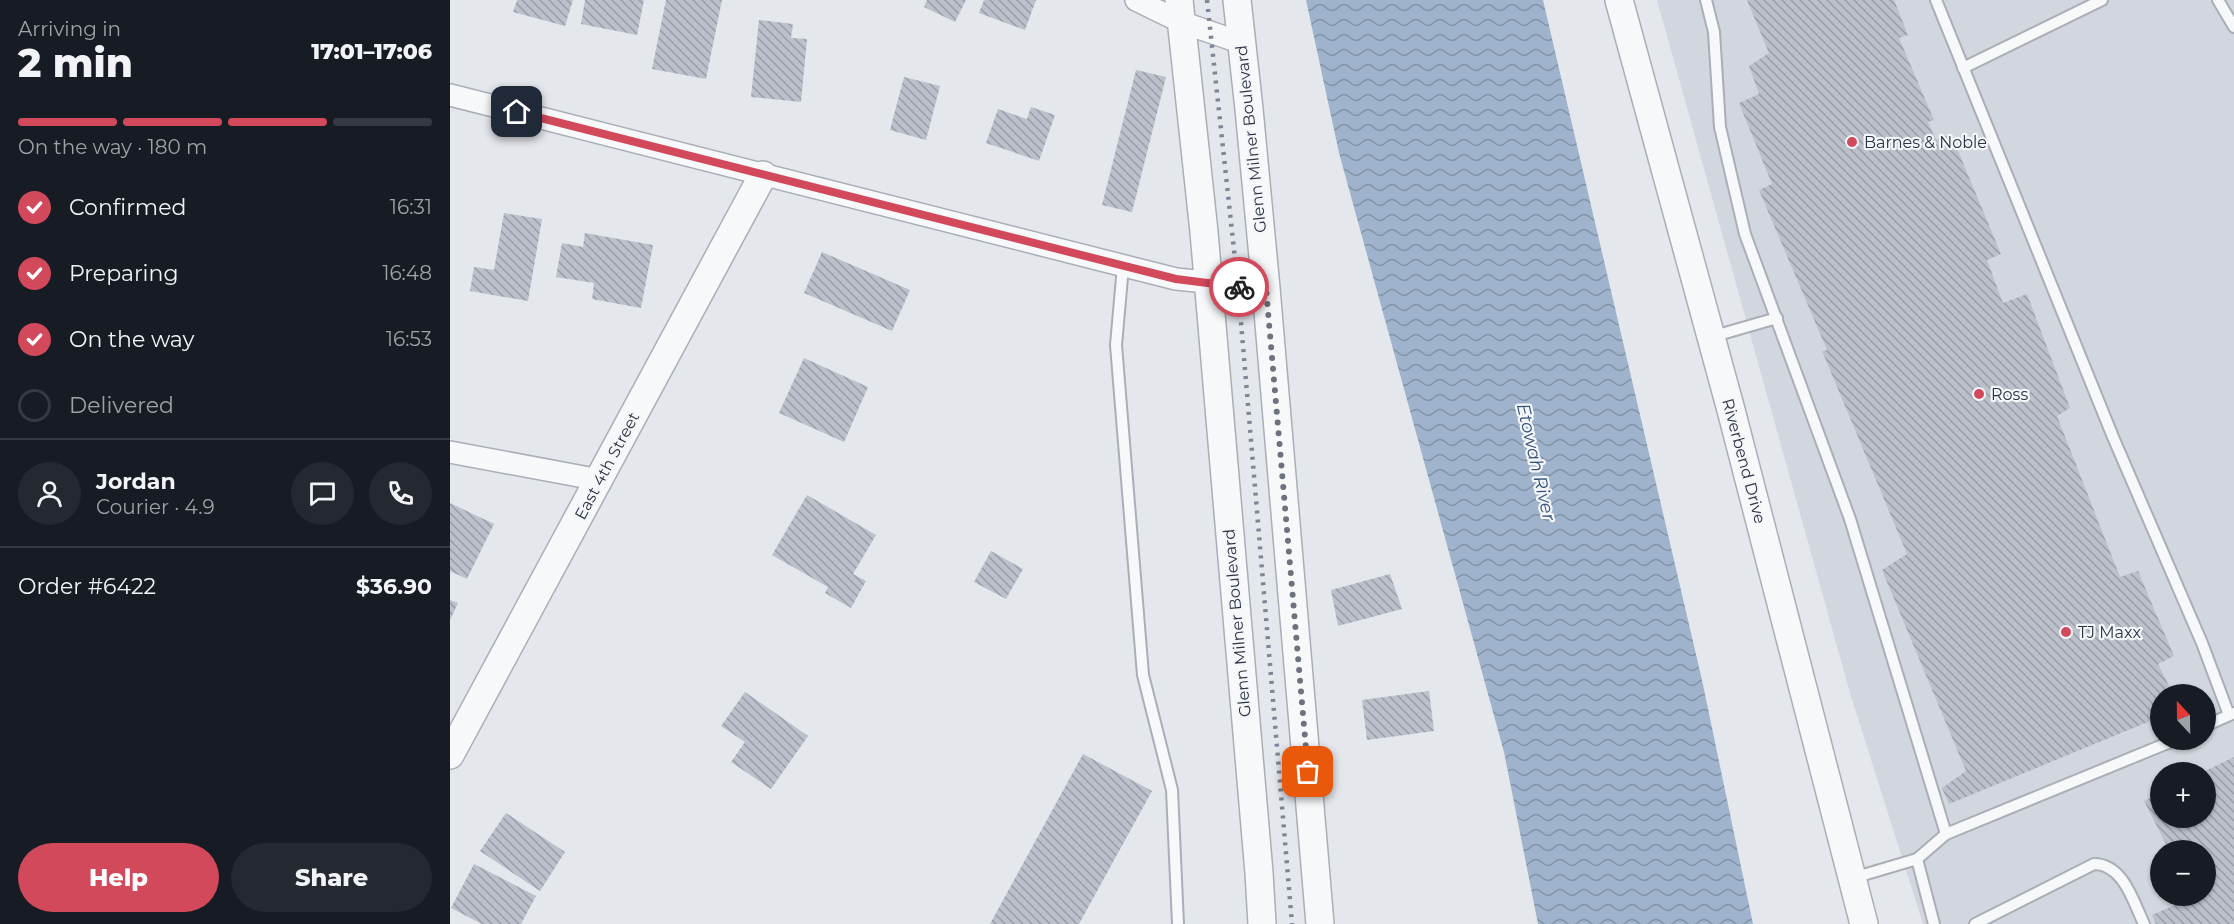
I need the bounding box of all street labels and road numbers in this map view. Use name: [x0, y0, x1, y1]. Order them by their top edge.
street label: Glenn Milner Boulevard: [1232, 44, 1270, 234]
street label: Riverbend Drive: [1718, 396, 1770, 526]
street label: East 4th Street: [571, 409, 644, 523]
street label: Glenn Milner Boulevard: [1219, 528, 1255, 718]

